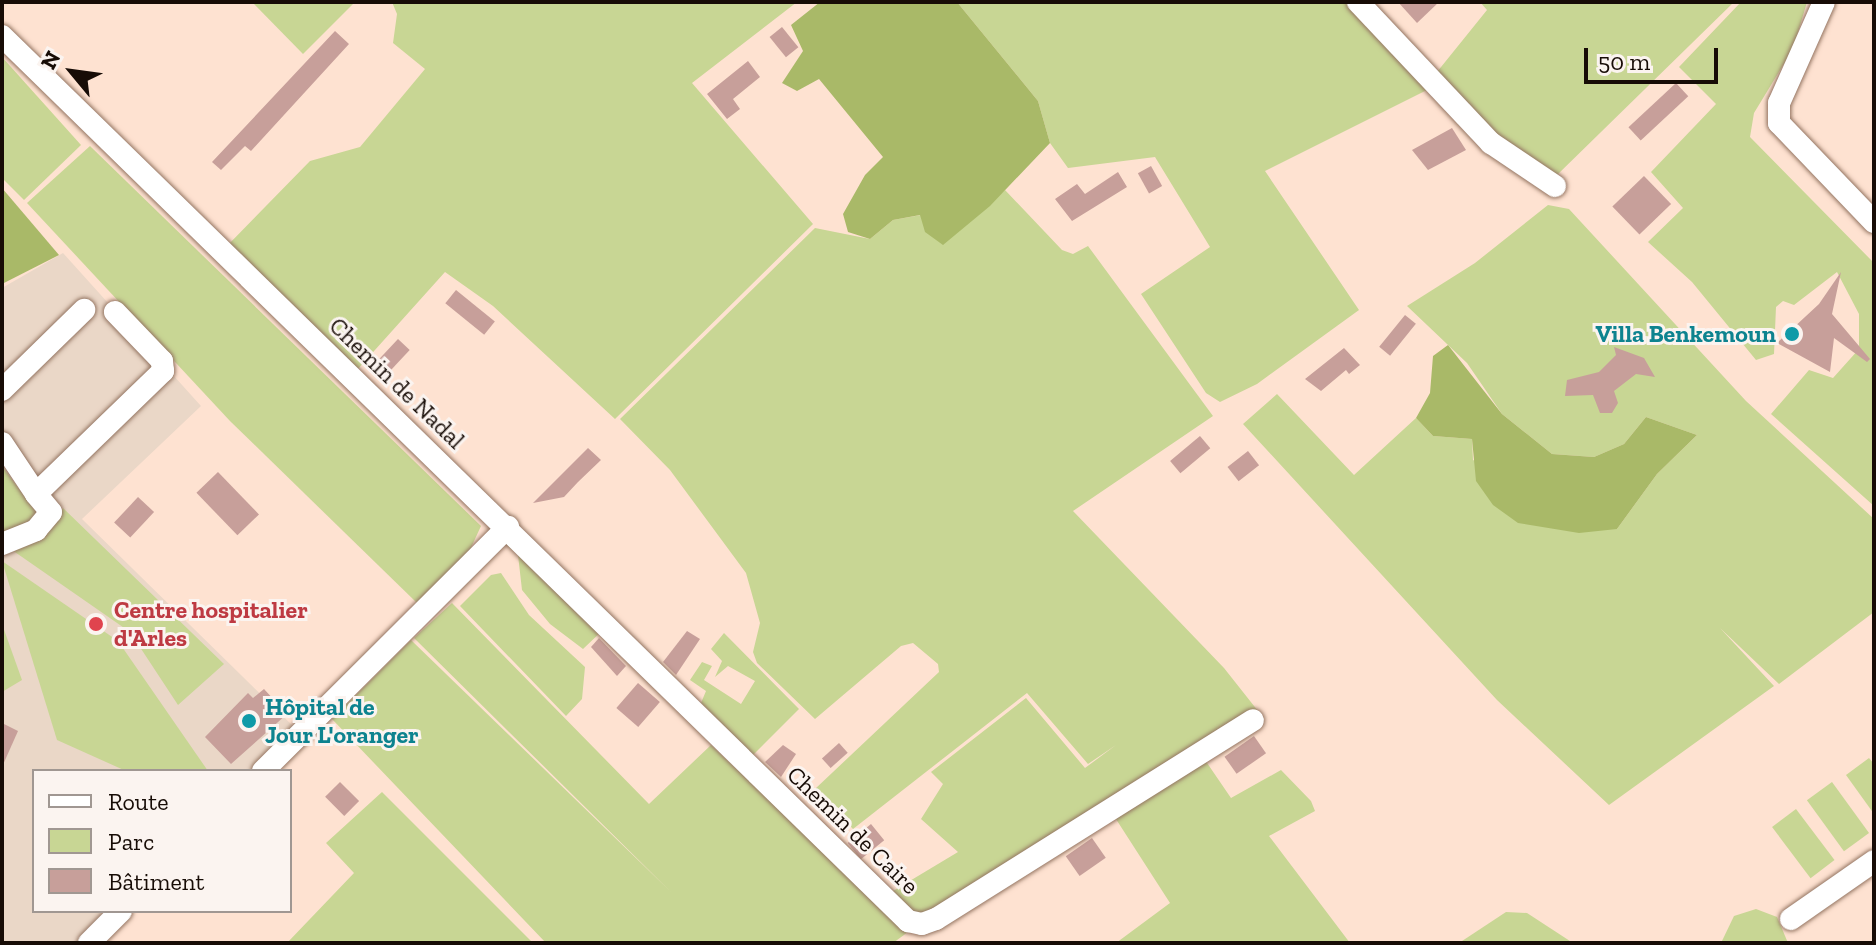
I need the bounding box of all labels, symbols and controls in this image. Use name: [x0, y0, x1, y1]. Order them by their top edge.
north arrow: [32, 32, 112, 112]
scale bar: [1588, 32, 1722, 82]
text: N: [35, 46, 66, 74]
text: 50 m: [1598, 47, 1650, 76]
street label: Chemin de Nadal: [323, 311, 471, 455]
place label: Villa Benkemoun: [1595, 320, 1776, 348]
marker: Villa Benkemoun: [1783, 325, 1801, 343]
place label: Centre hospitalier d'Arles: [114, 596, 308, 652]
marker: Centre hospitalier d'Arles: [85, 613, 107, 635]
place label: Hôpital de Jour L'oranger: [265, 693, 419, 749]
marker: Hôpital de Jour L'oranger: [240, 712, 258, 730]
street label: Chemin de Caire: [781, 760, 925, 900]
legend: [32, 769, 292, 913]
text: Route: [108, 787, 168, 816]
text: Parc: [108, 827, 154, 856]
text: Bâtiment: [108, 867, 204, 896]

